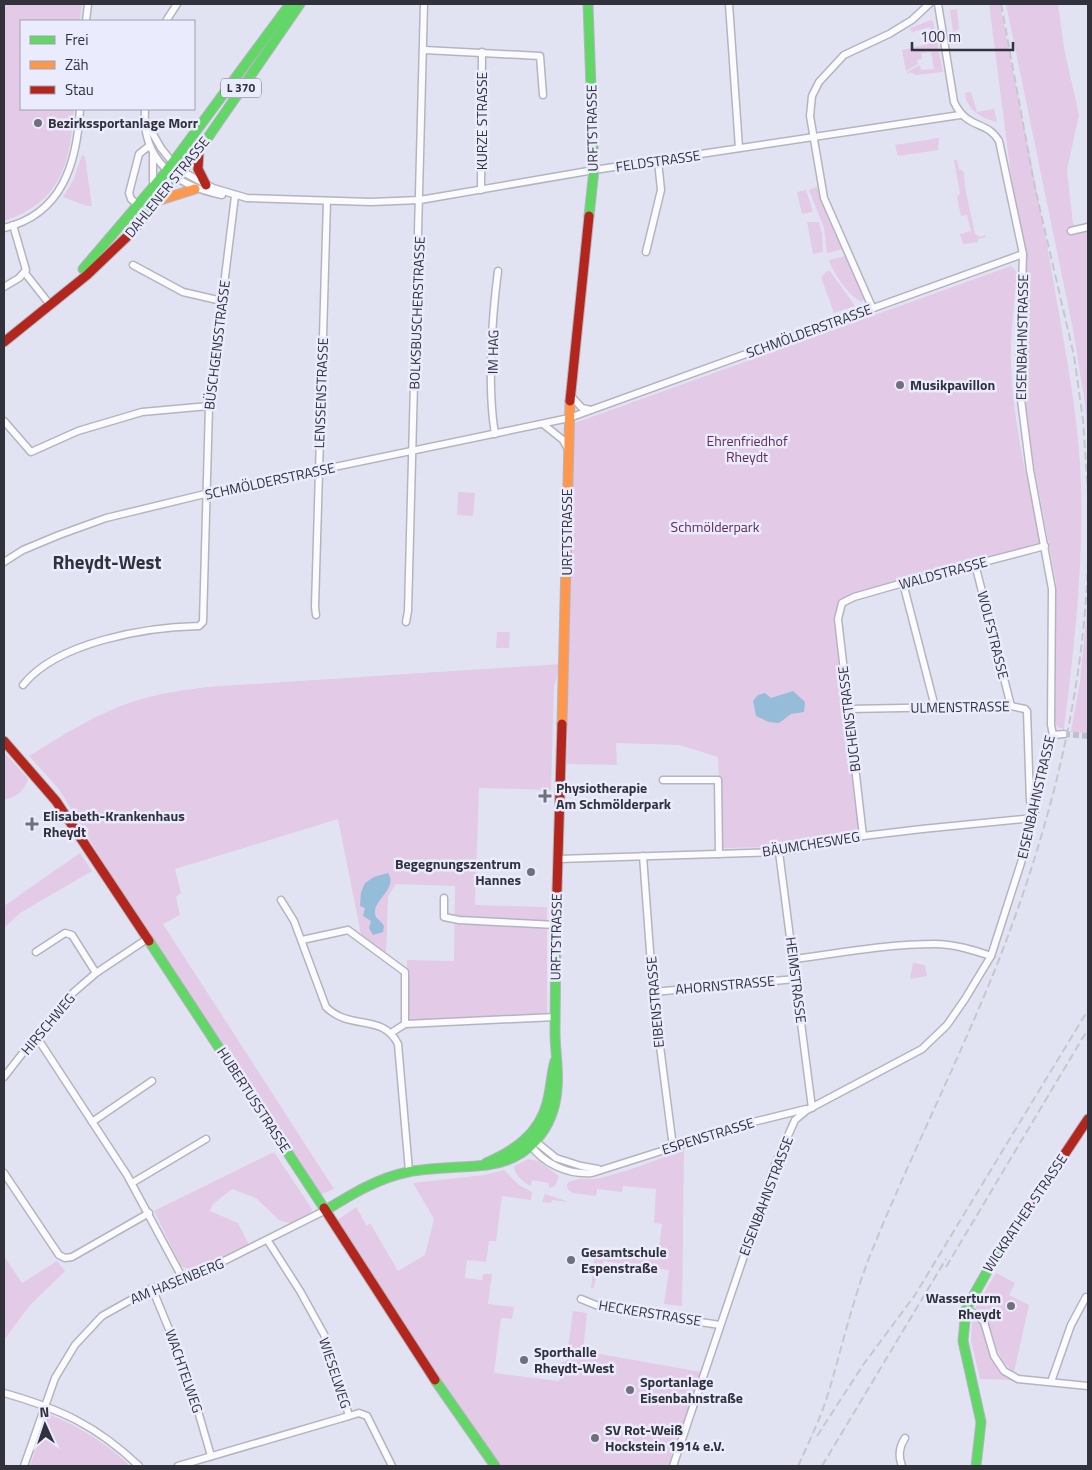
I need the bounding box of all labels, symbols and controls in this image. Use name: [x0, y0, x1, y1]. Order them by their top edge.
legend: [20, 20, 195, 110]
scale bar: [912, 20, 1013, 52]
text: 100 m: [920, 25, 961, 48]
text: Frei: [65, 28, 88, 51]
text: Zäh: [65, 53, 89, 76]
street label: KURZE STRASSE: [471, 71, 492, 170]
text: Stau: [65, 78, 94, 101]
road number: L 370: [221, 78, 261, 98]
street label: URFTSTRASSE: [580, 84, 603, 172]
place label: Bezirkssportanlage Morr: [48, 112, 198, 133]
marker: Bezirkssportanlage Morr: [32, 117, 44, 129]
street label: DAHLENER STRASSE: [119, 131, 214, 242]
street label: FELDSTRASSE: [614, 144, 702, 177]
street label: BOLKSBUSCHERSTRASSE: [403, 236, 430, 390]
street label: EISENBAHNSTRASSE: [1010, 273, 1033, 400]
street label: BÜSCHGENSSTRASSE: [198, 279, 235, 411]
street label: SCHMÖLDERSTRASSE: [743, 298, 875, 363]
street label: IM HAG: [482, 330, 503, 374]
street label: LENSSENSTRASSE: [308, 337, 333, 449]
place label: Musikpavillon: [910, 374, 995, 395]
marker: Musikpavillon: [894, 379, 906, 391]
park label: Ehrenfriedhof Rheydt: [706, 430, 788, 467]
street label: SCHMÖLDERSTRASSE: [203, 456, 337, 505]
street label: URFTSTRASSE: [556, 488, 577, 576]
park label: Schmölderpark: [671, 516, 760, 537]
district label: Rheydt-West: [53, 547, 162, 576]
street label: WALDSTRASSE: [896, 551, 990, 594]
street label: WOLFSTRASSE: [972, 589, 1015, 681]
street label: BUCHENSTRASSE: [832, 665, 865, 773]
street label: ULMENSTRASSE: [910, 695, 1010, 718]
street label: EISENBAHNSTRASSE: [1011, 733, 1060, 861]
place label: Physiotherapie Am Schmölderpark: [556, 777, 672, 814]
marker: Physiotherapie Am Schmölderpark: [538, 789, 552, 803]
place label: Elisabeth-Krankenhaus Rheydt: [43, 805, 185, 842]
marker: Elisabeth-Krankenhaus Rheydt: [25, 817, 39, 831]
street label: BÄUMCHESWEG: [761, 825, 861, 862]
place label: Begegnungszentrum Hannes: [395, 853, 521, 890]
marker: Begegnungszentrum Hannes: [525, 866, 537, 878]
street label: URFTSTRASSE: [544, 893, 567, 981]
street label: HEIMSTRASSE: [781, 935, 812, 1025]
street label: EIBENSTRASSE: [640, 955, 669, 1049]
street label: AHORNSTRASSE: [674, 970, 776, 999]
street label: HIRSCHWEG: [16, 988, 80, 1059]
street label: HUBERTUSSTRASSE: [212, 1043, 297, 1157]
street label: ESPENSTRASSE: [659, 1111, 757, 1160]
street label: EISENBAHNSTRASSE: [733, 1133, 798, 1259]
street label: WICKRATHER STRASSE: [977, 1149, 1072, 1276]
place label: Gesamtschule Espenstraße: [581, 1241, 667, 1278]
street label: AM HASENBERG: [127, 1252, 227, 1309]
marker: Gesamtschule Espenstraße: [565, 1254, 577, 1266]
place label: Wasserturm Rheydt: [926, 1287, 1001, 1324]
street label: HECKERSTRASSE: [597, 1294, 703, 1331]
marker: Wasserturm Rheydt: [1005, 1300, 1017, 1312]
street label: WACHTELWEG: [160, 1326, 209, 1415]
street label: WIESELWEG: [314, 1335, 357, 1411]
place label: Sporthalle Rheydt-West: [534, 1341, 614, 1378]
marker: Sporthalle Rheydt-West: [518, 1354, 530, 1366]
place label: Sportanlage Eisenbahnstraße: [640, 1371, 743, 1408]
marker: Sportanlage Eisenbahnstraße: [624, 1384, 636, 1396]
north arrow: [20, 1400, 70, 1450]
text: N: [39, 1401, 50, 1422]
place label: SV Rot-Weiß Hockstein 1914 e.V.: [605, 1419, 725, 1456]
marker: SV Rot-Weiß Hockstein 1914 e.V.: [589, 1432, 601, 1444]

